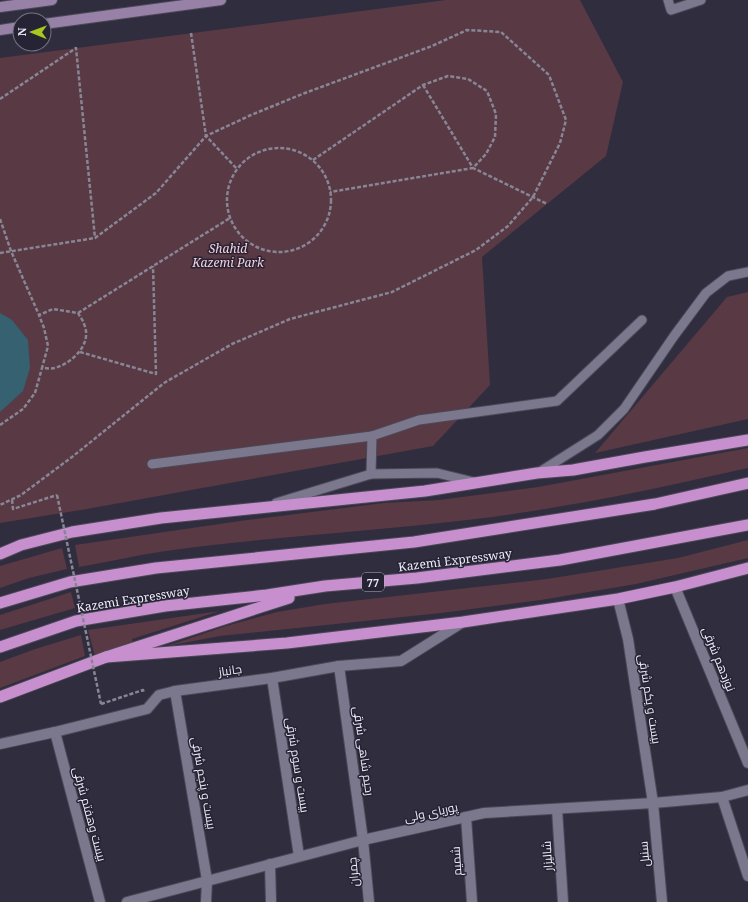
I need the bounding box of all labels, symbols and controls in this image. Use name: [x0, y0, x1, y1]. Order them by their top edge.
north arrow: [12, 12, 52, 52]
text: N: [14, 27, 29, 36]
park label: Shahid Kazemi Park: [191, 240, 265, 271]
street label: Kazemi Expressway: [397, 545, 513, 575]
road number: 77: [362, 573, 384, 591]
street label: Kazemi Expressway: [75, 582, 191, 616]
street label: نوزدهم شرقی: [698, 624, 740, 694]
street label: بیست و یکم شرقی: [635, 653, 665, 745]
street label: جانباز: [216, 660, 243, 680]
street label: رحیم شاهی شرقی: [349, 705, 379, 797]
street label: بیست و سوم شرقی: [282, 716, 314, 814]
street label: بیست و پنجم شرقی: [187, 735, 220, 831]
street label: بیست وهفتم شرقی: [69, 765, 111, 863]
street label: پوریای ولی: [403, 798, 460, 827]
street label: شالیزار: [537, 840, 557, 873]
street label: سنبل: [634, 841, 654, 867]
street label: شمیم: [446, 846, 466, 876]
street label: چمران: [343, 856, 364, 887]

